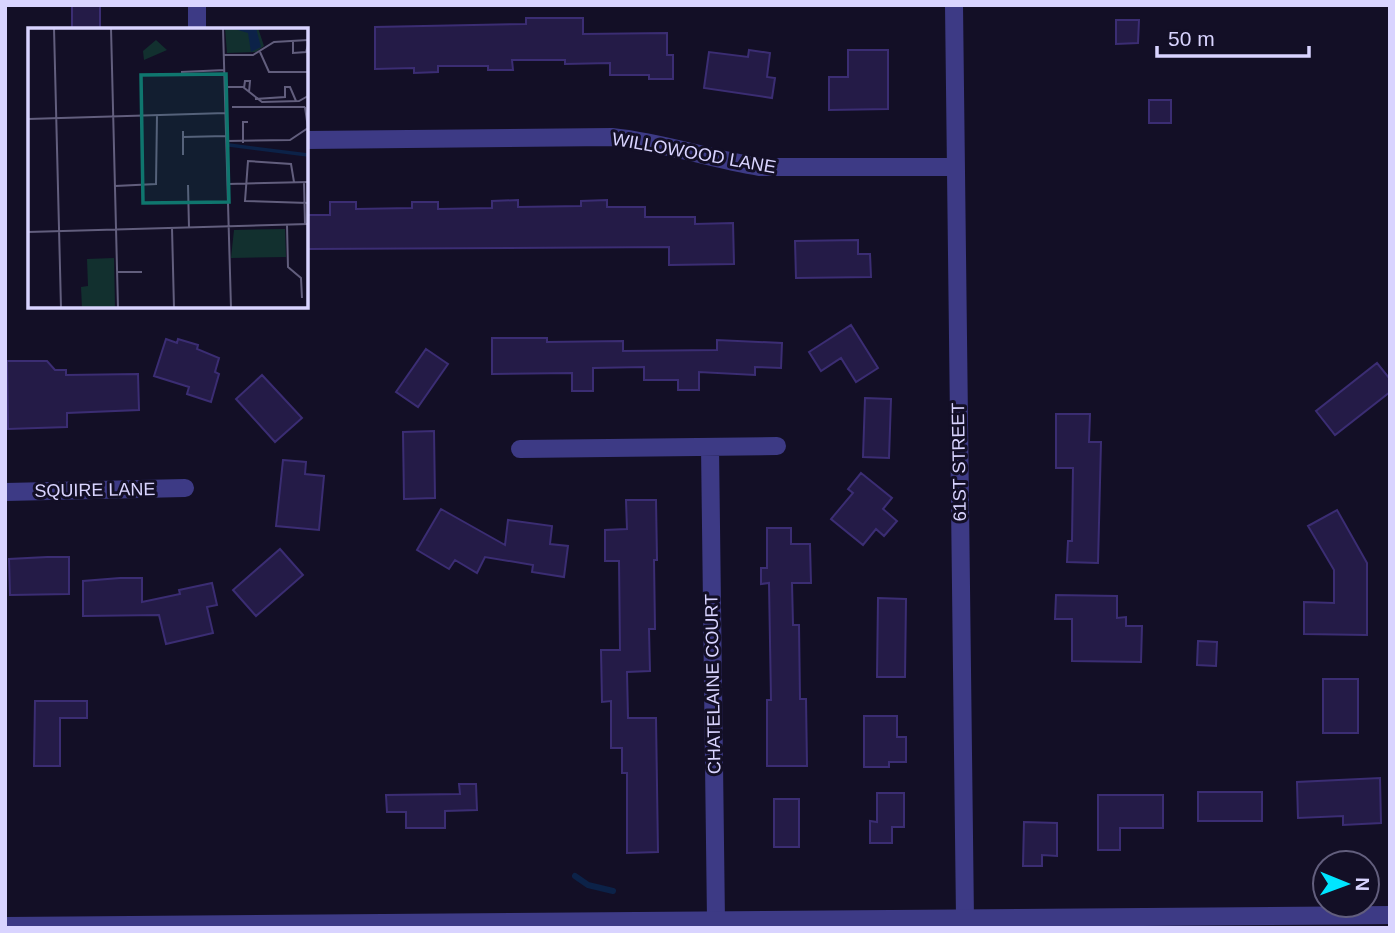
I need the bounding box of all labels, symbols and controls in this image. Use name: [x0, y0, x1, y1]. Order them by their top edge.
scale bar: [1157, 14, 1309, 58]
text: 50 m: [1168, 27, 1215, 50]
inset map: [28, 28, 308, 308]
street label: WILLOWOOD LANE: [611, 129, 777, 177]
street label: 61ST STREET: [948, 402, 970, 522]
street label: SQUIRE LANE: [34, 479, 156, 501]
street label: CHATELAINE COURT: [701, 594, 725, 774]
north arrow: [1311, 849, 1381, 919]
text: N: [1352, 877, 1373, 891]

